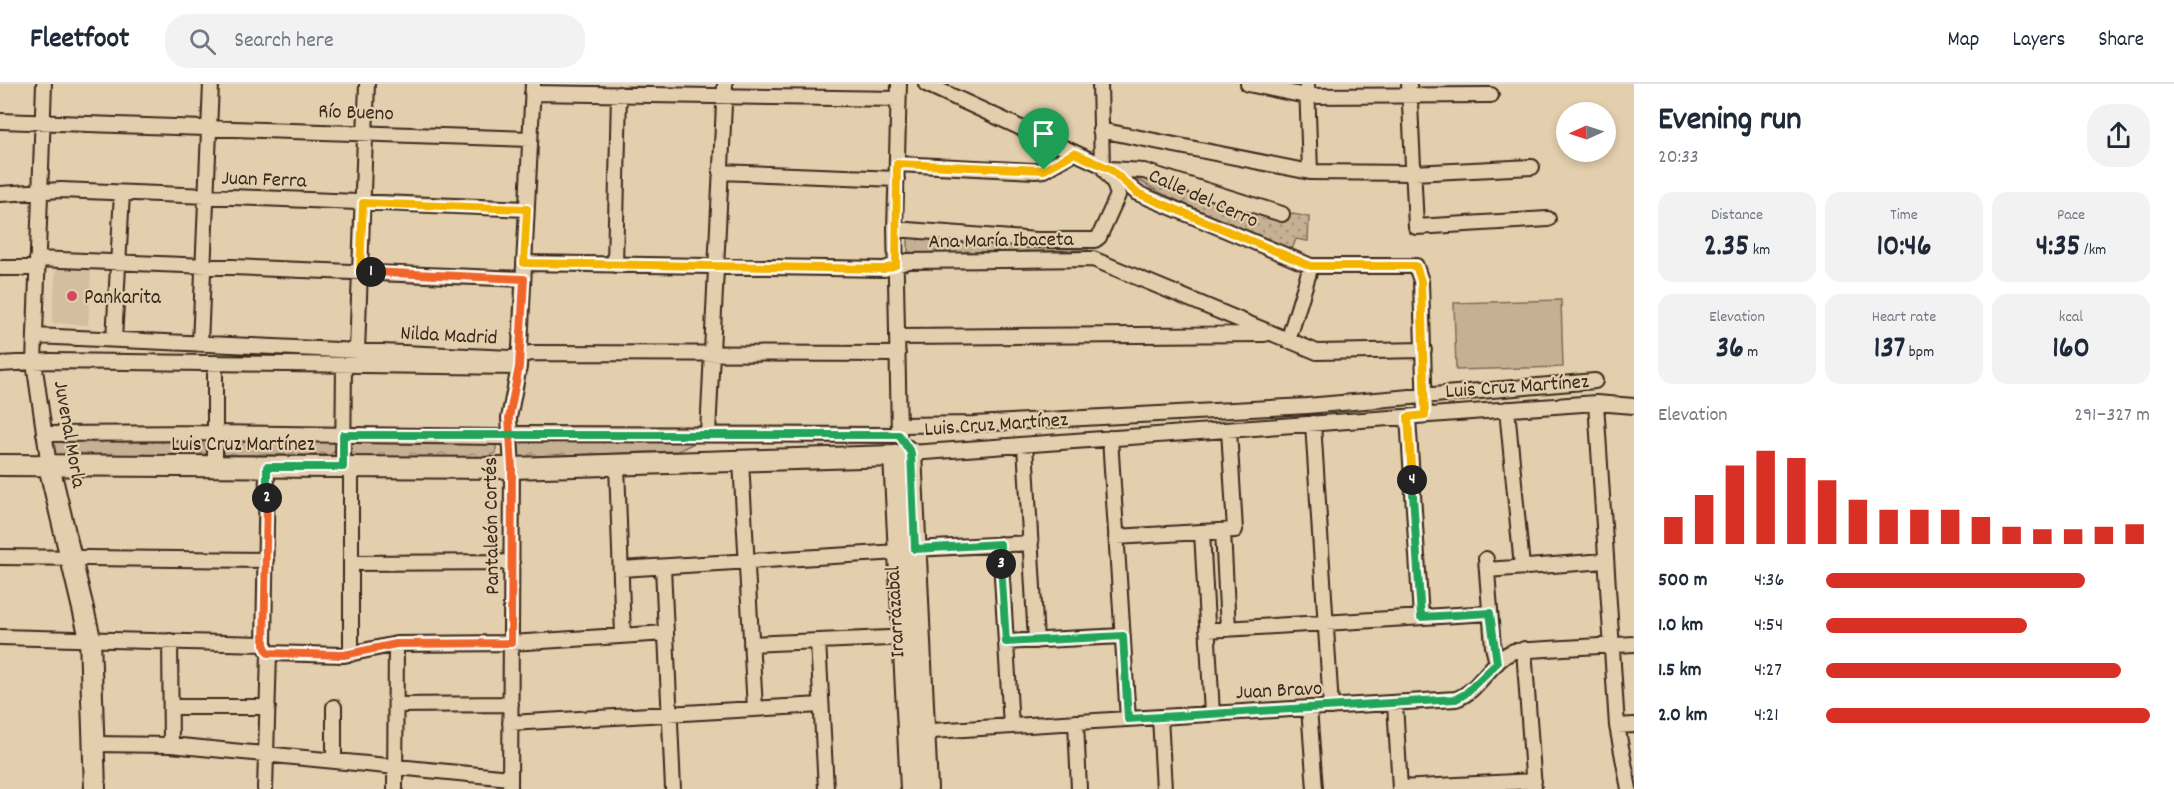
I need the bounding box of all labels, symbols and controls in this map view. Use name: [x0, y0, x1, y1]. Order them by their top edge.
search box: [165, 14, 585, 68]
text: Fleetfoot: [30, 21, 129, 61]
icon: search: [186, 25, 219, 58]
text: Search here: [234, 26, 334, 57]
text: Map: [1948, 26, 1979, 56]
text: Layers: [2012, 26, 2065, 56]
text: Share: [2098, 26, 2144, 56]
street label: Río Bueno: [318, 98, 394, 130]
text: Evening run: [1658, 98, 1802, 145]
north arrow: [1556, 102, 1616, 162]
map controls: [1556, 102, 1616, 162]
button: share: [2087, 104, 2150, 167]
pin: [1018, 108, 1069, 170]
icon: arrive: [1027, 117, 1060, 150]
text: 20:33: [1658, 144, 1699, 172]
street label: Calle del Cerro: [1143, 162, 1263, 237]
street label: Juan Ferra: [221, 165, 308, 198]
text: Distance: [1711, 204, 1763, 227]
text: Time: [1890, 204, 1918, 227]
text: Pace: [2057, 204, 2085, 227]
street label: Ana María Ibaceta: [928, 226, 1075, 258]
text: 2.35: [1704, 227, 1749, 270]
text: 10:46: [1876, 227, 1932, 270]
text: 4:35: [2036, 227, 2080, 270]
text: km: [1749, 239, 1770, 262]
text: /km: [2080, 239, 2106, 262]
pin: 1: [356, 257, 386, 287]
text: 1: [369, 260, 373, 283]
place label: Pankarita: [84, 284, 162, 314]
marker: Pankarita: [65, 289, 79, 303]
text: Elevation: [1709, 306, 1765, 329]
text: Heart rate: [1872, 306, 1936, 329]
text: kcal: [2059, 306, 2083, 329]
street label: Nilda Madrid: [400, 319, 498, 355]
text: 36: [1716, 329, 1744, 372]
text: 137: [1874, 329, 1905, 372]
text: 160: [2052, 329, 2090, 372]
text: m: [1744, 341, 1758, 364]
text: bpm: [1905, 341, 1934, 364]
street label: Luis Cruz Martínez: [1445, 368, 1590, 408]
street label: Juvenal Morla: [44, 379, 92, 492]
text: Elevation: [1658, 402, 1728, 430]
text: 291–327 m: [2074, 402, 2150, 430]
street label: Luis Cruz Martínez: [924, 406, 1069, 446]
street label: Luis Cruz Martínez: [171, 431, 315, 461]
street label: Pantaleón Cortés: [477, 457, 509, 595]
pin: 4: [1397, 465, 1427, 495]
text: 4: [1409, 468, 1415, 491]
pin: 2: [252, 483, 282, 513]
text: 2: [264, 486, 271, 509]
pin: 3: [986, 549, 1016, 579]
text: 3: [997, 552, 1005, 575]
street label: Irarrázabal: [880, 565, 914, 659]
text: 500 m: [1658, 567, 1707, 595]
text: 4:36: [1754, 567, 1784, 595]
text: 1.0 km: [1658, 612, 1703, 640]
text: 4:54: [1754, 612, 1783, 640]
text: 1.5 km: [1658, 657, 1701, 685]
text: 4:27: [1754, 657, 1782, 685]
street label: Juan Bravo: [1235, 675, 1323, 709]
text: 2.0 km: [1658, 702, 1707, 730]
text: 4:21: [1754, 702, 1779, 730]

